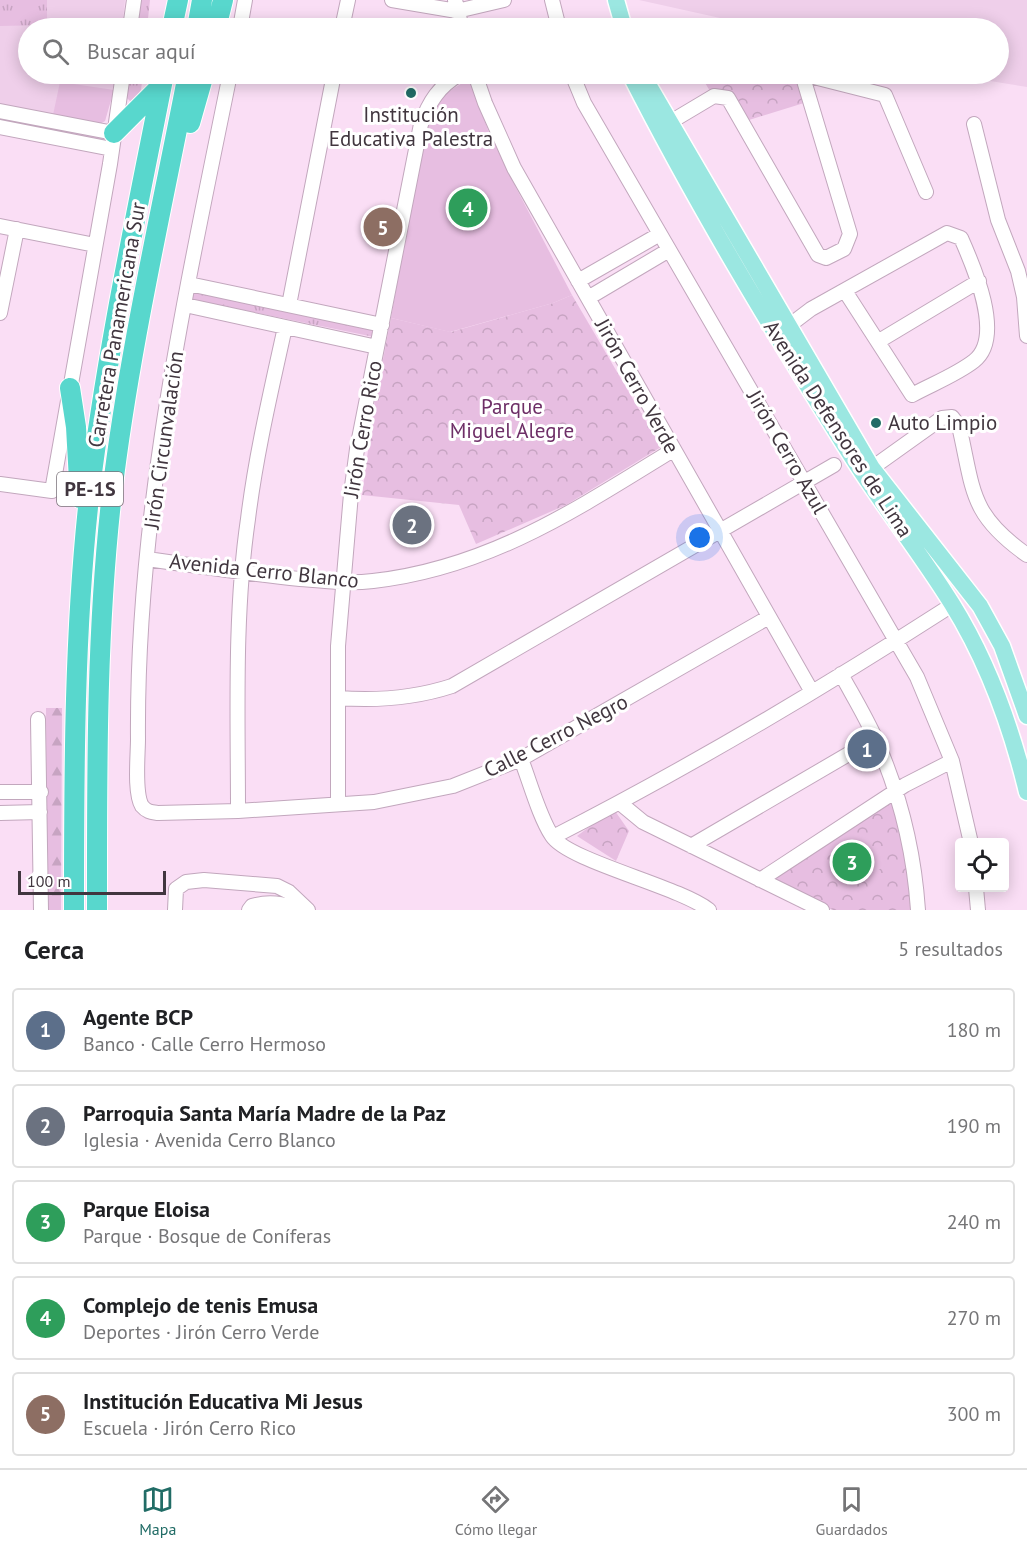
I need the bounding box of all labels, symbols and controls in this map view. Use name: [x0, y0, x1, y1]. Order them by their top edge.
search box: [18, 18, 1009, 84]
icon: search: [39, 35, 72, 68]
text: Buscar aquí: [87, 37, 196, 65]
marker: Institución Educativa Palestra: [404, 86, 418, 100]
place label: Institución Educativa Palestra: [329, 101, 493, 152]
pin: 4: [448, 186, 488, 230]
street label: Carretera Panamericana Sur: [82, 200, 151, 450]
pin: 5: [364, 204, 403, 250]
street label: Jirón Cerro Verde: [589, 313, 686, 458]
street label: Avenida Defensores de Lima: [758, 315, 919, 542]
street label: Jirón Circunvalación: [138, 349, 189, 532]
street label: Jirón Cerro Rico: [337, 358, 388, 501]
street label: Jirón Cerro Azul: [741, 384, 834, 518]
park label: Parque Miguel Alegre: [450, 393, 574, 444]
place label: Auto Limpio: [888, 409, 997, 436]
marker: Auto Limpio: [869, 416, 883, 430]
road number: PE-1S: [57, 472, 123, 506]
pin: 2: [392, 502, 432, 548]
your location: [685, 523, 714, 552]
street label: Avenida Cerro Blanco: [168, 547, 360, 594]
street label: Calle Cerro Negro: [479, 688, 632, 783]
pin: 1: [848, 726, 886, 771]
map controls: [955, 838, 1009, 892]
button: locate: [955, 838, 1009, 892]
pin: 3: [832, 840, 872, 884]
scale bar: [18, 868, 166, 896]
text: 100 m: [27, 871, 70, 891]
text: Cerca: [24, 933, 84, 966]
text: 5 resultados: [898, 936, 1003, 962]
text: Agente BCP: [83, 1003, 193, 1031]
text: 1: [40, 1017, 51, 1043]
text: 180 m: [947, 1017, 1001, 1043]
text: Banco · Calle Cerro Hermoso: [83, 1031, 326, 1057]
text: Parroquia Santa María Madre de la Paz: [83, 1099, 446, 1127]
text: 2: [40, 1113, 51, 1139]
text: 190 m: [947, 1113, 1001, 1139]
text: Iglesia · Avenida Cerro Blanco: [83, 1127, 336, 1153]
text: Parque Eloisa: [83, 1195, 210, 1223]
text: 3: [40, 1209, 51, 1235]
text: 240 m: [947, 1209, 1001, 1235]
text: Parque · Bosque de Coníferas: [83, 1223, 331, 1249]
text: Complejo de tenis Emusa: [83, 1291, 318, 1319]
text: 4: [40, 1305, 51, 1331]
text: 270 m: [947, 1305, 1001, 1331]
text: Deportes · Jirón Cerro Verde: [83, 1319, 319, 1345]
text: Institución Educativa Mi Jesus: [83, 1387, 363, 1415]
text: 5: [40, 1401, 51, 1427]
text: 300 m: [947, 1401, 1001, 1427]
text: Escuela · Jirón Cerro Rico: [83, 1415, 296, 1441]
tab: Mapa: [139, 1483, 176, 1539]
tab: Cómo llegar: [455, 1483, 537, 1539]
tab: Guardados: [816, 1483, 888, 1539]

